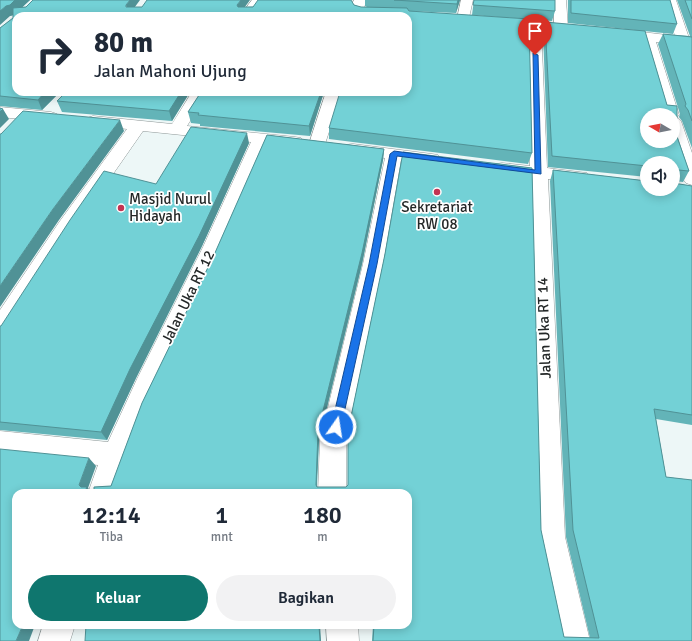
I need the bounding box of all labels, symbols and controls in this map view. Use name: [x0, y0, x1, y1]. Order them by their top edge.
pin: [518, 14, 552, 55]
icon: arrive: [524, 20, 546, 42]
text: 80 m: [94, 26, 153, 60]
icon: right: [28, 28, 80, 80]
text: Jalan Mahoni Ujung: [94, 60, 247, 82]
north arrow: [640, 108, 680, 148]
map controls: [640, 108, 680, 196]
button: sound: [640, 156, 680, 196]
marker: Sekretariat RW 08: [432, 187, 442, 197]
place label: Masjid Nurul Hidayah: [129, 190, 211, 225]
place label: Sekretariat RW 08: [401, 198, 473, 233]
marker: Masjid Nurul Hidayah: [116, 203, 126, 213]
street label: Jalan Uka RT 12: [158, 247, 218, 347]
street label: Jalan Uka RT 14: [533, 277, 555, 379]
position arrow: [315, 406, 357, 448]
text: 12:14: [82, 500, 141, 530]
text: 1: [215, 500, 228, 530]
text: 180: [303, 500, 342, 530]
text: Tiba: [100, 529, 123, 545]
text: mnt: [211, 529, 233, 545]
text: m: [317, 529, 328, 545]
button: Keluar: [28, 575, 208, 621]
button: Bagikan: [216, 575, 396, 621]

